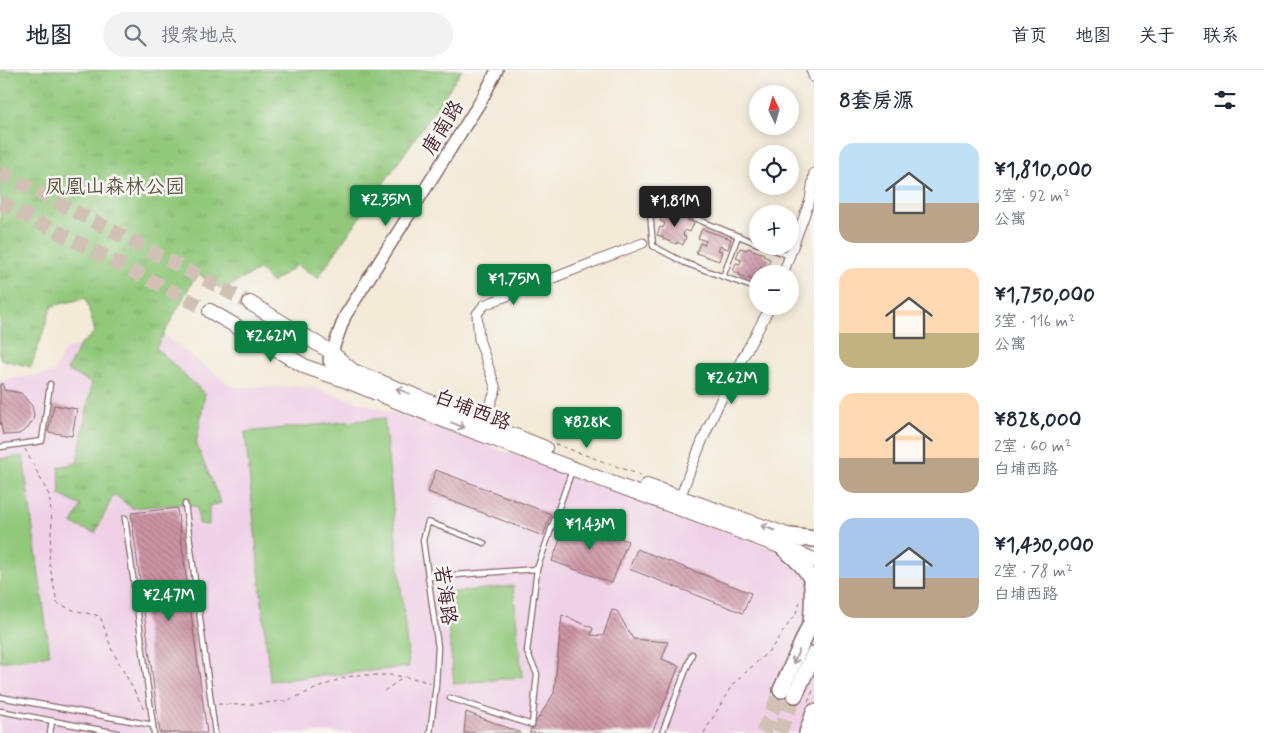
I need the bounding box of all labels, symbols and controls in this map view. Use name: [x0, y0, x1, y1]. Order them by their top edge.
search box: [103, 12, 453, 57]
text: 地图: [25, 21, 73, 52]
icon: search: [121, 21, 149, 49]
text: 搜索地点: [161, 23, 237, 48]
text: 首页: [1011, 24, 1047, 48]
text: 地图: [1075, 24, 1111, 48]
text: 关于: [1139, 24, 1175, 48]
text: 联系: [1203, 24, 1239, 48]
north arrow: [749, 85, 799, 135]
map controls: [749, 85, 799, 315]
icon: filters: [1211, 86, 1239, 114]
text: 8套房源: [839, 87, 914, 115]
street label: 唐南路: [416, 94, 471, 160]
button: locate: [749, 145, 799, 195]
text: ¥1,810,000: [994, 156, 1092, 184]
icon: home: [879, 163, 939, 223]
park label: 凤凰山森林公园: [45, 174, 185, 201]
pin: ¥2.35M: [345, 184, 427, 227]
pin: ¥1.81M: [634, 186, 716, 228]
text: 3室 · 92 m²: [994, 186, 1070, 207]
text: ¥2.35M: [361, 190, 411, 211]
text: ¥1.81M: [650, 191, 700, 212]
button: +: [749, 205, 799, 255]
text: 公寓: [994, 209, 1026, 230]
pin: ¥1.75M: [473, 264, 555, 306]
button: −: [749, 265, 799, 315]
text: ¥1.75M: [488, 269, 540, 290]
text: ¥1,750,000: [994, 281, 1095, 309]
icon: home: [879, 288, 939, 348]
text: 3室 · 116 m²: [994, 311, 1075, 332]
pin: ¥2.62M: [230, 320, 312, 363]
text: ¥2.62M: [245, 326, 297, 347]
text: 公寓: [994, 334, 1026, 355]
pin: ¥2.62M: [691, 362, 773, 405]
text: ¥2.62M: [706, 368, 758, 389]
street label: 白埔西路: [430, 383, 516, 438]
one-way arrow: [396, 386, 411, 395]
pin: ¥828K: [552, 406, 622, 449]
text: ¥828,000: [994, 406, 1081, 434]
text: ¥828K: [564, 412, 610, 433]
icon: home: [879, 413, 939, 473]
one-way arrow: [450, 421, 465, 430]
text: 2室 · 60 m²: [994, 436, 1072, 457]
text: 白埔西路: [994, 459, 1058, 480]
pin: ¥1.43M: [549, 508, 631, 551]
text: ¥1.43M: [565, 514, 615, 535]
one-way arrow: [760, 523, 776, 533]
text: ¥1,430,000: [994, 531, 1094, 559]
icon: home: [879, 538, 939, 598]
text: 2室 · 78 m²: [994, 561, 1073, 582]
street label: 若海路: [427, 564, 462, 628]
pin: ¥2.47M: [128, 580, 210, 622]
text: 白埔西路: [994, 584, 1058, 605]
text: ¥2.47M: [143, 585, 195, 606]
one-way arrow: [790, 649, 800, 664]

